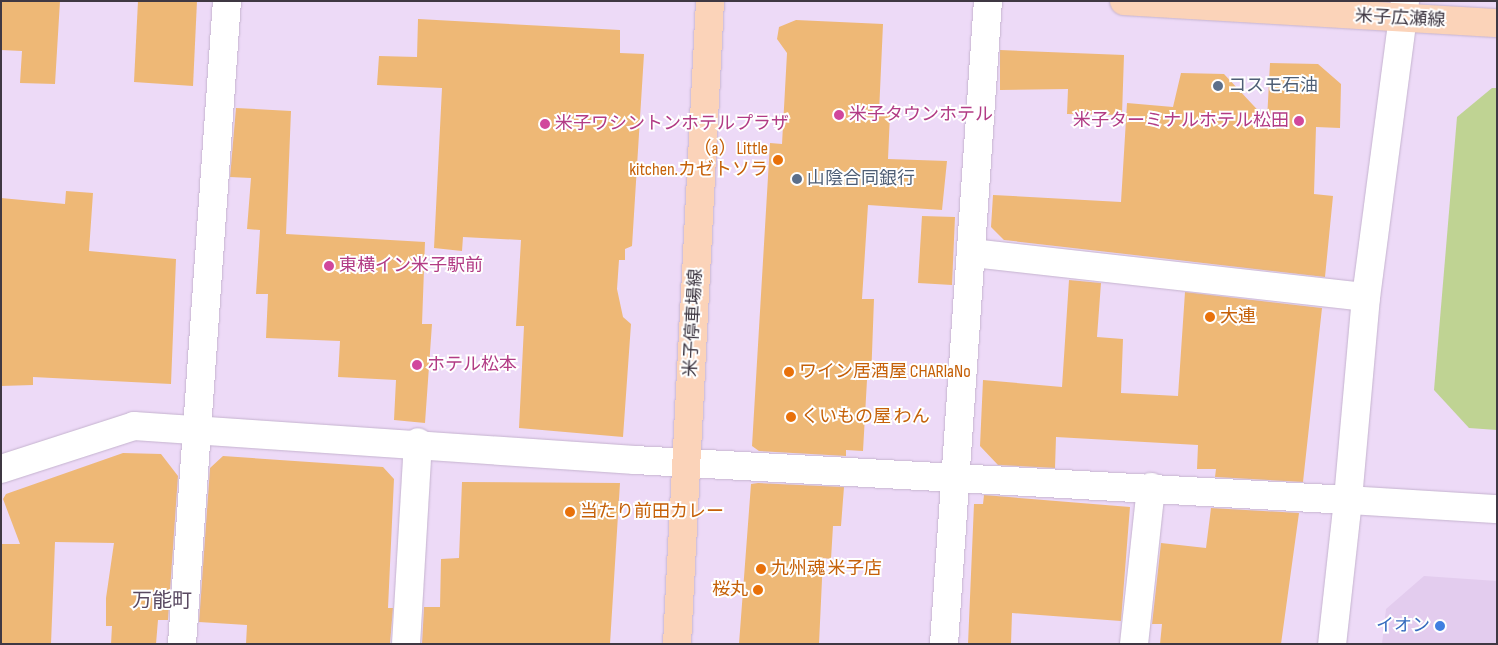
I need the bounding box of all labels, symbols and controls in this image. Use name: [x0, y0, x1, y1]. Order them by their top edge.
street label: 米子広瀬線: [1354, 6, 1446, 32]
place label: コスモ石油: [1228, 75, 1318, 97]
marker: コスモ石油: [1212, 80, 1224, 92]
place label: 米子タウンホテル: [849, 104, 993, 126]
marker: 米子タウンホテル: [833, 109, 845, 121]
place label: 米子ターミナルホテル松田: [1073, 110, 1289, 132]
place label: 米子ワシントンホテルプラザ: [555, 113, 789, 135]
marker: 米子ターミナルホテル松田: [1293, 115, 1305, 127]
marker: 米子ワシントンホテルプラザ: [539, 118, 551, 130]
place label: （a）Little kitchen.カゼトソラ: [629, 139, 768, 182]
marker: （a）Little kitchen.カゼトソラ: [772, 154, 784, 166]
place label: 山陰合同銀行: [807, 168, 915, 190]
marker: 山陰合同銀行: [791, 173, 803, 185]
place label: 東横イン米子駅前: [339, 255, 483, 277]
marker: 東横イン米子駅前: [323, 260, 335, 272]
street label: 米子停車場線: [680, 269, 708, 377]
place label: 大連: [1220, 306, 1256, 328]
marker: 大連: [1204, 311, 1216, 323]
place label: ホテル松本: [427, 354, 517, 376]
marker: ホテル松本: [411, 359, 423, 371]
place label: ワイン居酒屋 CHARlaNo: [799, 361, 971, 383]
marker: ワイン居酒屋 CHARlaNo: [783, 366, 795, 378]
place label: くいもの屋 わん: [801, 406, 930, 428]
marker: くいもの屋 わん: [785, 411, 797, 423]
place label: 当たり前田カレー: [580, 501, 724, 523]
marker: 当たり前田カレー: [564, 506, 576, 518]
place label: 九州魂 米子店: [771, 558, 882, 580]
marker: 九州魂 米子店: [755, 563, 767, 575]
place label: 桜丸: [712, 579, 748, 601]
marker: 桜丸: [752, 584, 764, 596]
district label: 万能町: [132, 589, 192, 613]
place label: イオン: [1376, 615, 1430, 637]
marker: イオン: [1434, 620, 1446, 632]

